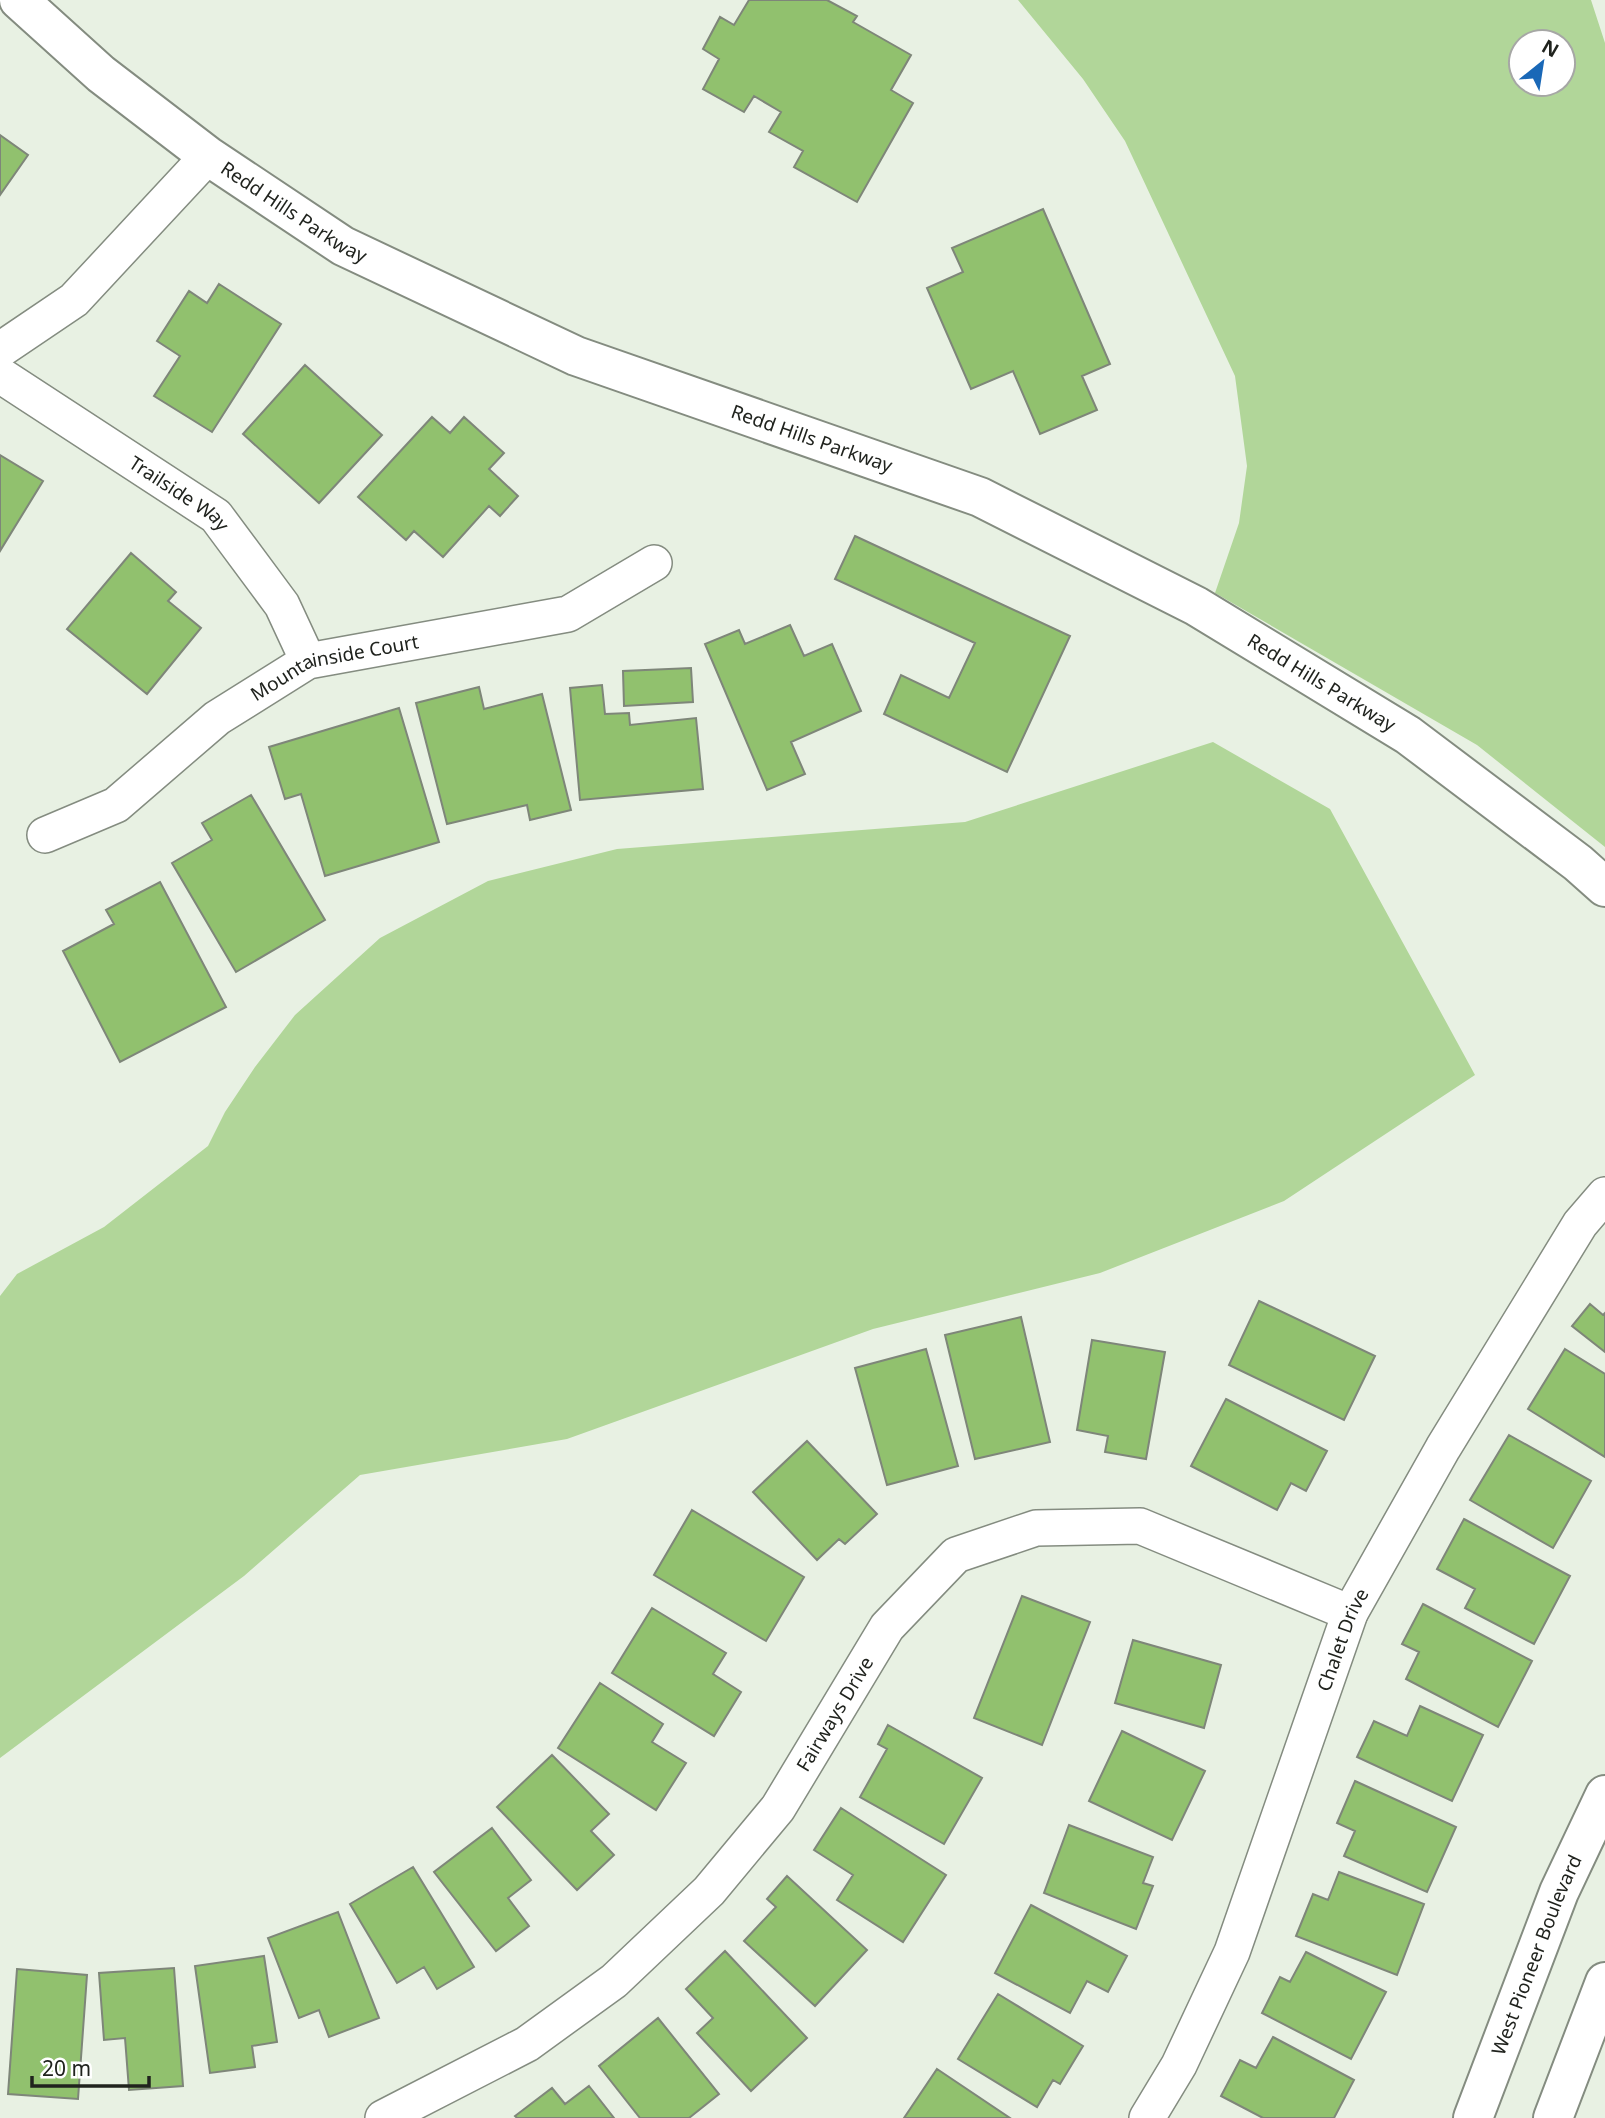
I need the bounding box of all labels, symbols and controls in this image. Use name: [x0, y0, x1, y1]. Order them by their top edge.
north arrow: [1507, 28, 1577, 98]
text: N: [1537, 33, 1564, 63]
street label: Redd Hills Parkway: [216, 155, 372, 269]
street label: Redd Hills Parkway: [728, 398, 896, 479]
street label: Trailside Way: [124, 450, 236, 536]
street label: Redd Hills Parkway: [1243, 627, 1401, 738]
street label: Mountainside Court: [245, 628, 421, 707]
street label: Chalet Drive: [1311, 1583, 1374, 1695]
street label: Fairways Drive: [790, 1652, 879, 1776]
street label: West Pioneer Boulevard: [1485, 1850, 1588, 2059]
scale bar: [32, 2044, 149, 2088]
text: 20 m: [42, 2054, 91, 2082]

